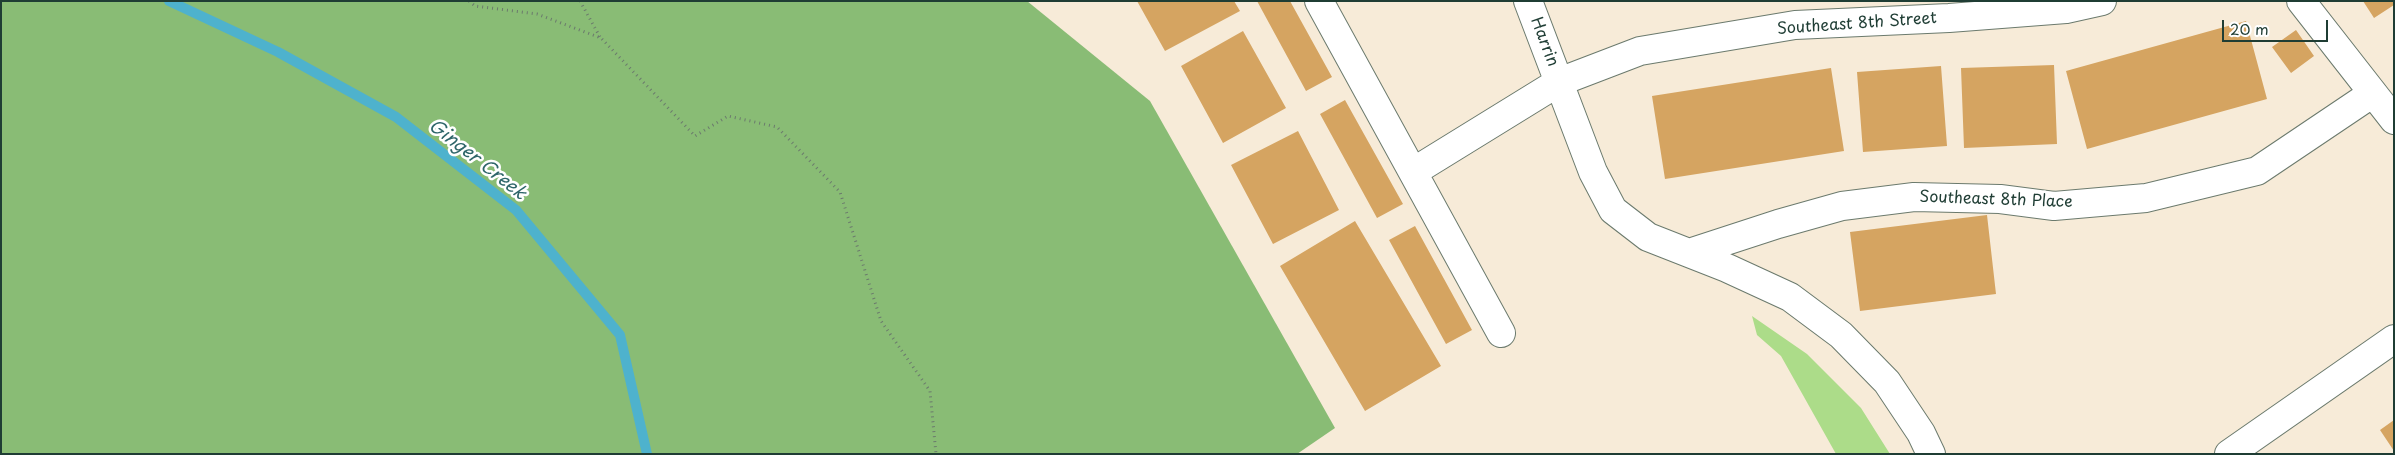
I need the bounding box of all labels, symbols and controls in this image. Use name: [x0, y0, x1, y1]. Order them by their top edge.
street label: Southeast 8th Street: [1777, 9, 1937, 39]
scale bar: [2225, 10, 2331, 42]
street label: Harrin: [1526, 15, 1562, 69]
text: 20 m: [2230, 17, 2269, 40]
water label: Ginger Creek: [424, 115, 530, 205]
street label: Southeast 8th Place: [1919, 188, 2073, 212]

